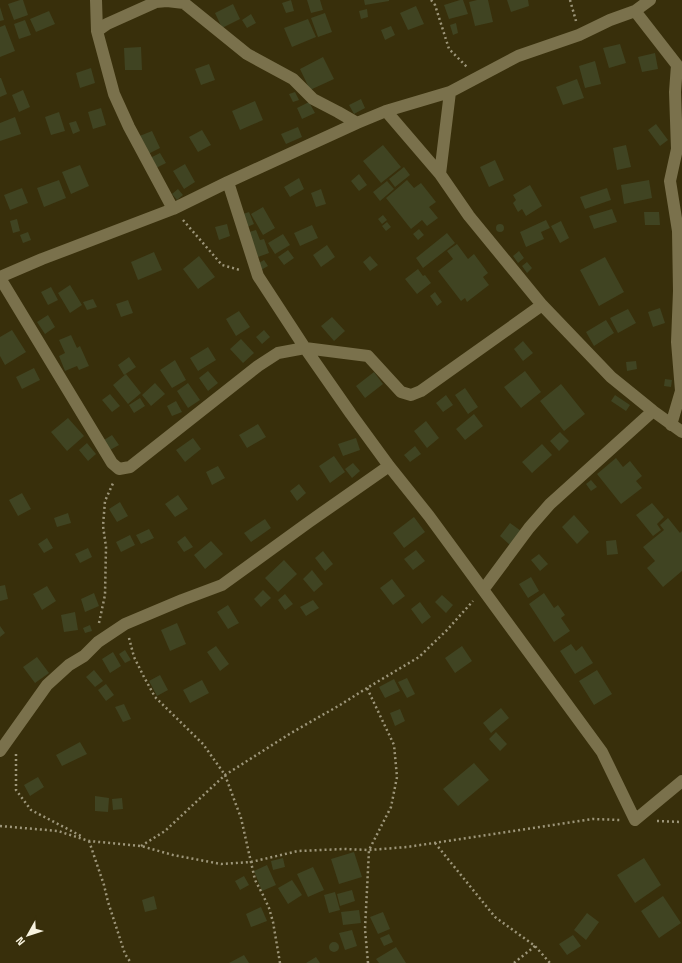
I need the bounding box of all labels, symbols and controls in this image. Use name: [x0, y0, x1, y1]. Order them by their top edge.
north arrow: [8, 915, 48, 955]
text: N: [12, 933, 29, 949]

